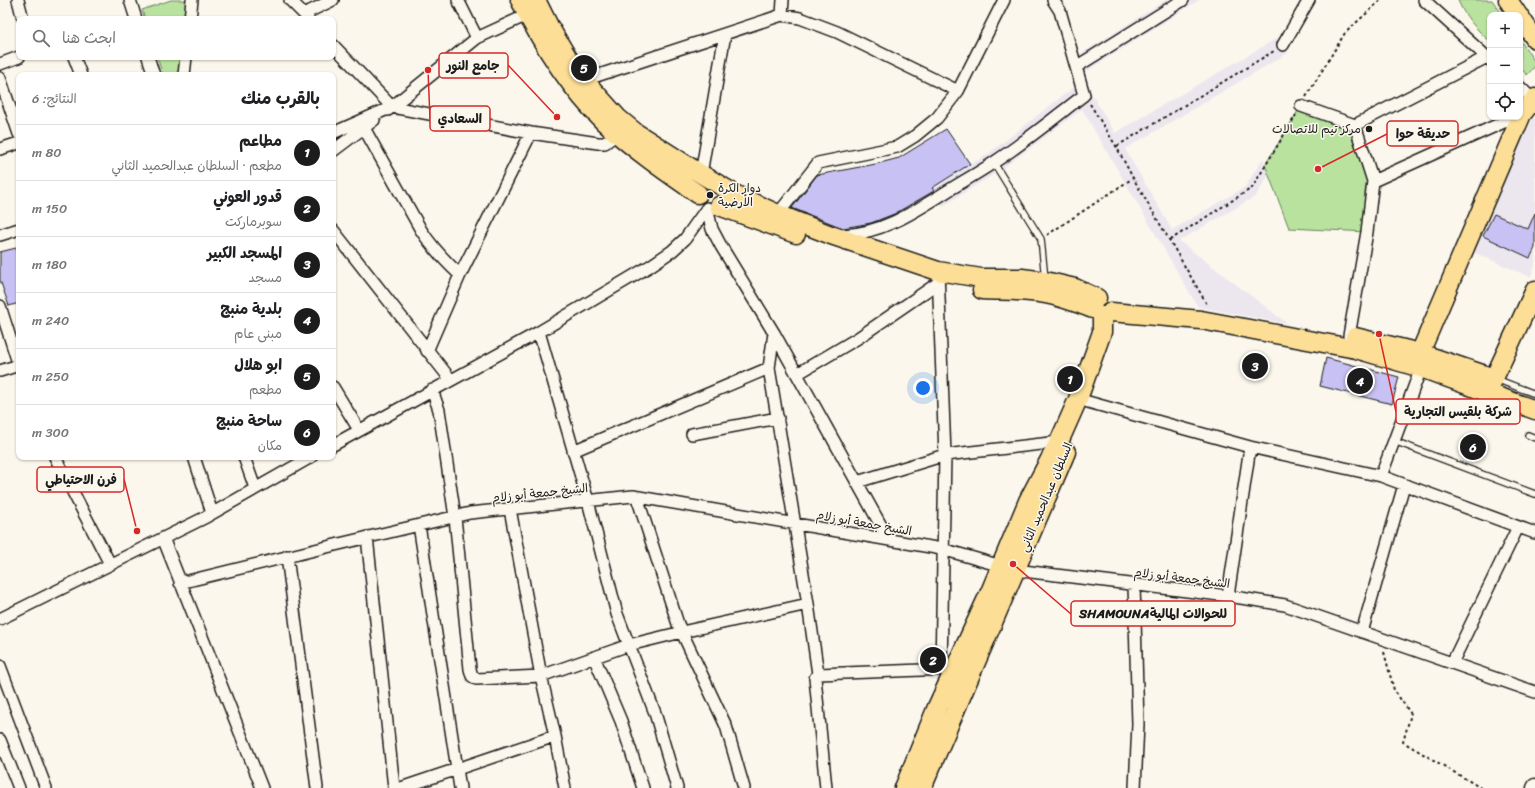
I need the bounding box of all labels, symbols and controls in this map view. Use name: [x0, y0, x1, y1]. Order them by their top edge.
map controls: [1487, 12, 1523, 120]
button: +: [1487, 12, 1523, 48]
search box: [16, 16, 336, 60]
text: ابحث هنا: [62, 25, 116, 51]
icon: search: [30, 27, 52, 49]
button: −: [1487, 48, 1523, 84]
callout: جامع النور: [439, 53, 508, 78]
pin: 5: [571, 53, 597, 83]
text: جامع النور: [446, 54, 500, 77]
text: بالقرب منك: [241, 83, 320, 113]
button: locate: [1487, 84, 1523, 120]
text: النتائج: 6: [32, 87, 77, 110]
callout: السعادي: [430, 106, 490, 131]
text: السعادي: [438, 107, 482, 130]
place label: مركز تيم للاتصالات: [1272, 118, 1361, 140]
callout: حديقة حوا: [1387, 121, 1458, 146]
text: حديقة حوا: [1396, 122, 1451, 145]
marker: مركز تيم للاتصالات: [1364, 124, 1374, 134]
text: مطاعم: [239, 128, 282, 154]
text: 80 m: [32, 141, 61, 164]
text: 1: [304, 141, 310, 164]
text: مطعم · السلطان عبدالحميد الثاني: [112, 154, 282, 177]
place label: دوار الكرة الأرضية: [718, 177, 761, 213]
text: قدور العوني: [213, 184, 282, 210]
marker: دوار الكرة الأرضية: [705, 190, 715, 200]
text: 150 m: [32, 197, 67, 220]
text: 2: [303, 197, 311, 220]
text: سوبرماركت: [225, 210, 282, 233]
text: المسجد الكبير: [207, 240, 282, 266]
text: 180 m: [32, 253, 67, 276]
text: 3: [303, 253, 311, 276]
text: مسجد: [249, 266, 282, 289]
text: بلدية منبج: [220, 296, 282, 322]
text: 240 m: [32, 309, 69, 332]
text: 4: [303, 309, 311, 332]
text: مبنى عام: [234, 322, 282, 345]
pin: 3: [1242, 351, 1268, 381]
text: ابو هلال: [234, 352, 282, 378]
pin: 1: [1057, 364, 1083, 394]
text: 250 m: [32, 365, 69, 388]
text: 5: [303, 365, 311, 388]
pin: 4: [1347, 366, 1373, 396]
text: مطعم: [249, 378, 282, 401]
your location: [913, 378, 933, 398]
callout: شركة بلقيس التجارية: [1396, 399, 1520, 424]
text: شركة بلقيس التجارية: [1404, 400, 1512, 423]
text: ساحة منبج: [216, 408, 282, 434]
text: 300 m: [32, 421, 69, 444]
text: 6: [303, 421, 311, 444]
pin: 6: [1460, 432, 1486, 462]
text: مكان: [258, 434, 282, 457]
street label: السلطان عبدالحميد الثاني: [1013, 439, 1079, 555]
callout: فرن الاحتياطي: [37, 467, 124, 492]
text: فرن الاحتياطي: [45, 468, 117, 492]
street label: الشيخ جمعة أبو زلام: [491, 477, 589, 509]
street label: الشيخ جمعة أبو زلام: [814, 504, 914, 542]
street label: الشيخ جمعة أبو زلام: [1133, 561, 1231, 595]
callout: SHAMOUNAللحوالات المالية: [1071, 601, 1235, 626]
text: SHAMOUNAللحوالات المالية: [1078, 602, 1227, 625]
pin: 2: [920, 645, 946, 675]

